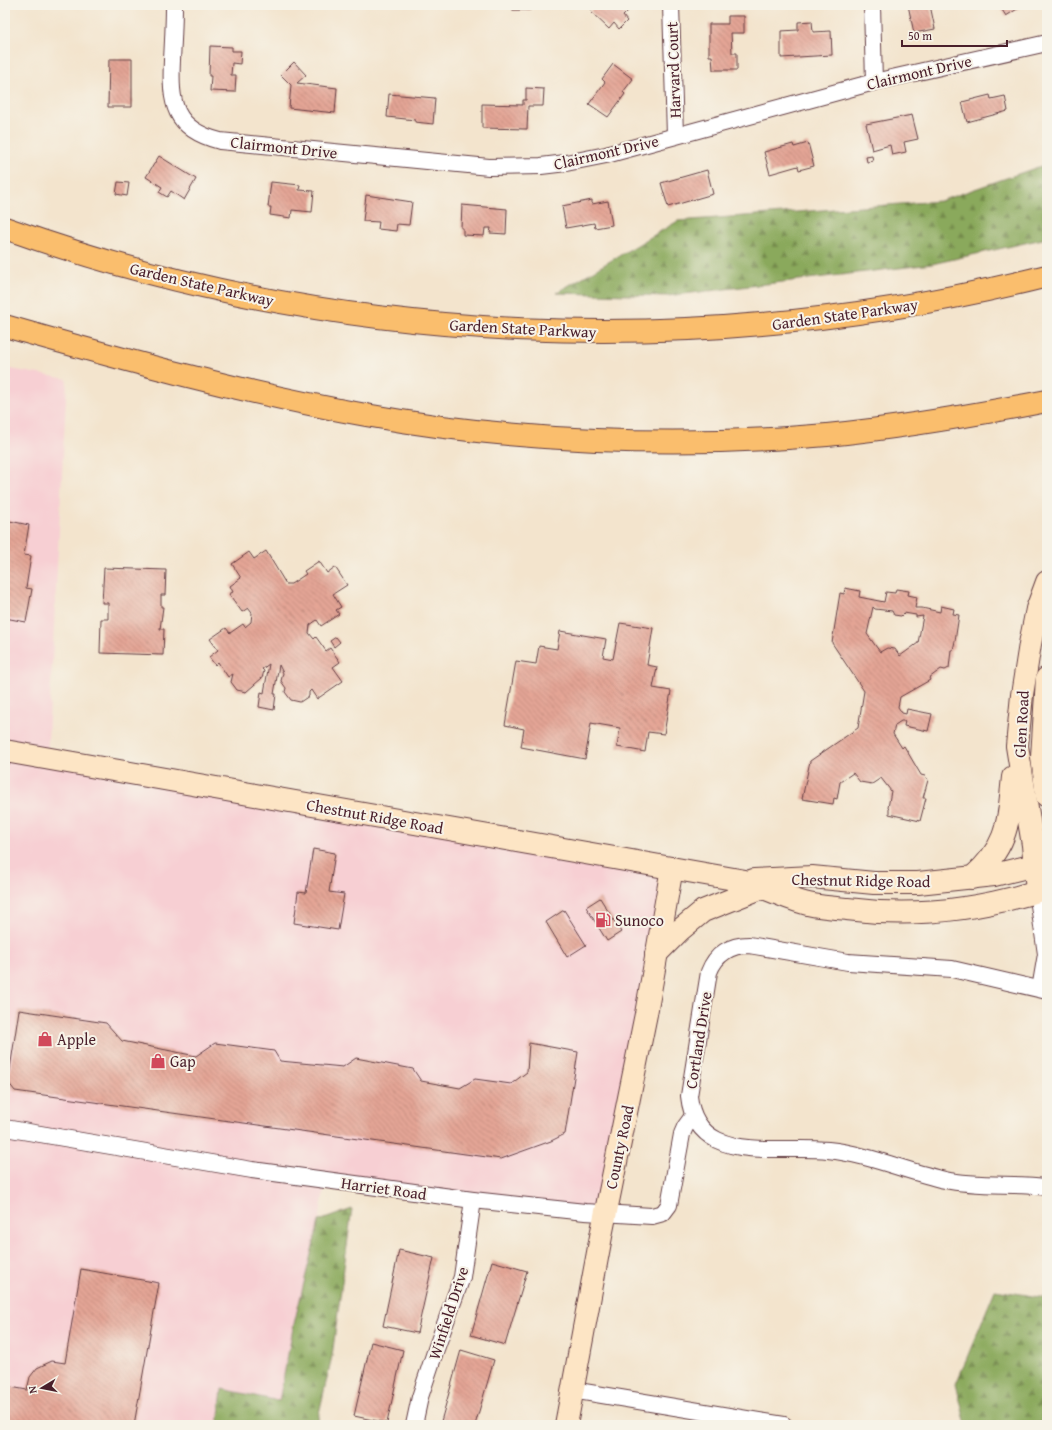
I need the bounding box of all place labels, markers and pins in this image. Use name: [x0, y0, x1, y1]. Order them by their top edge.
place label: Sunoco: [615, 908, 664, 932]
fuel station icon: Sunoco: [594, 911, 612, 929]
place label: Apple: [57, 1027, 96, 1051]
shop icon: Apple: [36, 1030, 54, 1048]
place label: Gap: [170, 1049, 196, 1073]
shop icon: Gap: [149, 1052, 167, 1070]

